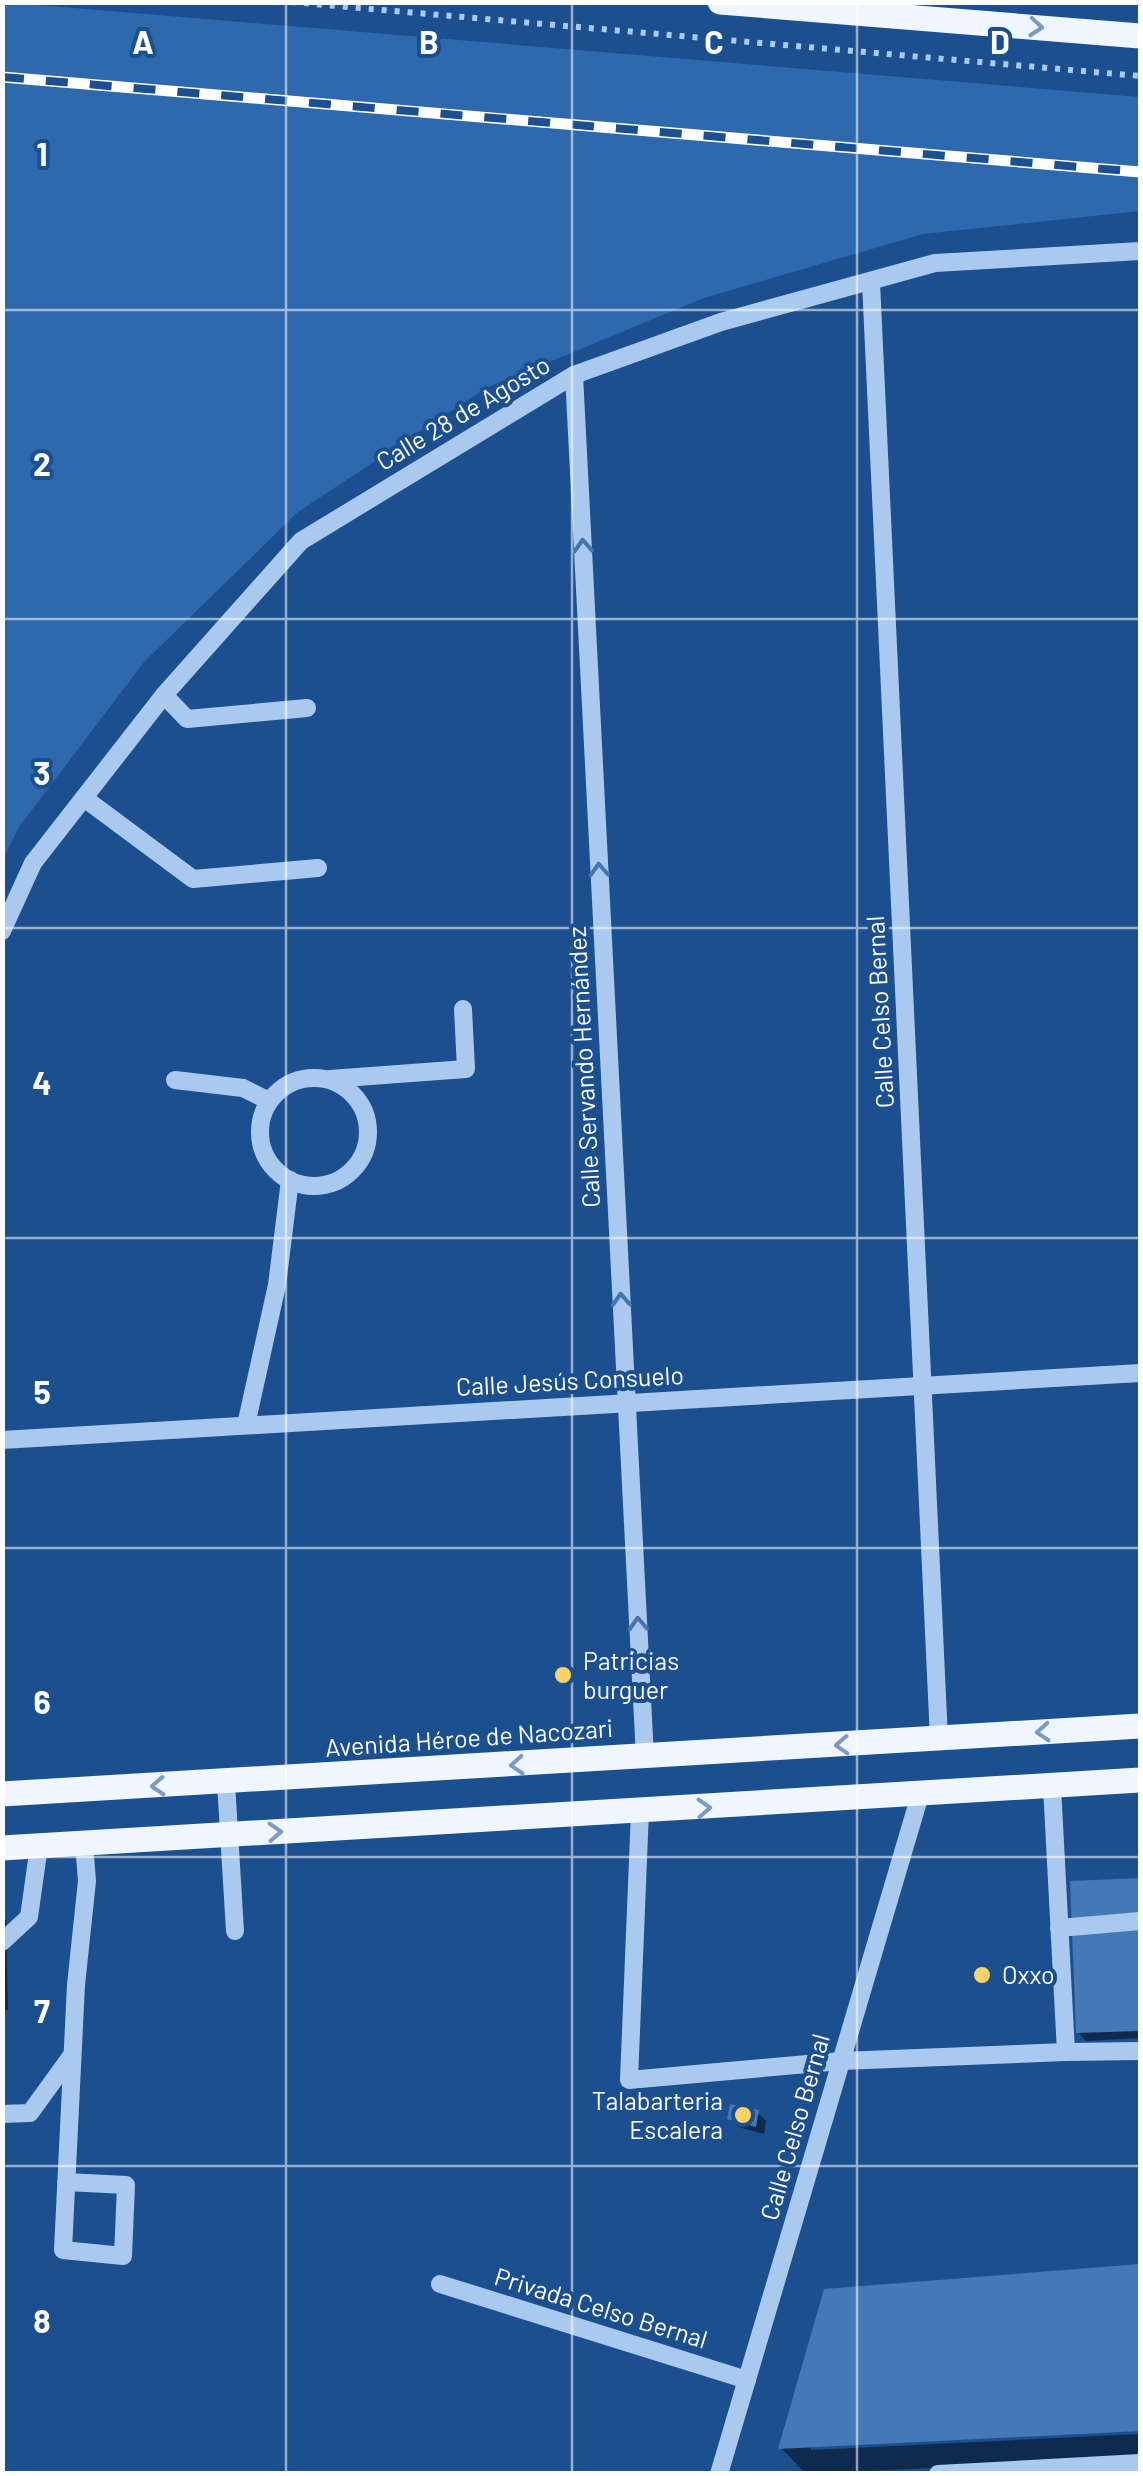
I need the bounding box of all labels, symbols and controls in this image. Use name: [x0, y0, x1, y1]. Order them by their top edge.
one-way arrow: [1029, 16, 1045, 37]
text: A: [132, 22, 154, 60]
text: B: [419, 22, 439, 60]
text: C: [704, 22, 724, 60]
text: D: [990, 22, 1010, 60]
text: 1: [36, 134, 48, 172]
street label: Calle 28 de Agosto: [370, 349, 555, 476]
text: 2: [33, 444, 51, 482]
one-way arrow: [573, 537, 594, 553]
text: 3: [33, 753, 51, 791]
one-way arrow: [589, 862, 610, 878]
street label: Calle Celso Bernal: [859, 915, 899, 1109]
street label: Calle Servando Hernández: [561, 926, 605, 1208]
text: 4: [32, 1063, 52, 1101]
one-way arrow: [611, 1291, 632, 1307]
street label: Calle Jesús Consuelo: [455, 1359, 685, 1401]
text: 5: [33, 1372, 51, 1410]
one-way arrow: [628, 1616, 649, 1632]
place label: Patricias burguer: [583, 1645, 679, 1704]
marker: Patricias burguer: [552, 1664, 574, 1686]
text: 6: [33, 1682, 51, 1720]
street label: Avenida Héroe de Nacozari: [324, 1712, 614, 1762]
one-way arrow: [1035, 1721, 1051, 1742]
one-way arrow: [833, 1734, 849, 1755]
one-way arrow: [509, 1754, 525, 1775]
one-way arrow: [149, 1775, 165, 1796]
one-way arrow: [696, 1798, 712, 1819]
one-way arrow: [267, 1822, 283, 1843]
place label: Oxxo: [1002, 1959, 1055, 1989]
marker: Oxxo: [971, 1964, 993, 1986]
text: 7: [34, 1991, 50, 2029]
street label: Calle Celso Bernal: [753, 2030, 835, 2223]
place label: Talabarteria Escalera: [592, 2085, 723, 2144]
marker: Talabarteria Escalera: [732, 2104, 754, 2126]
street label: Privada Celso Bernal: [491, 2260, 711, 2354]
text: 8: [33, 2301, 51, 2339]

